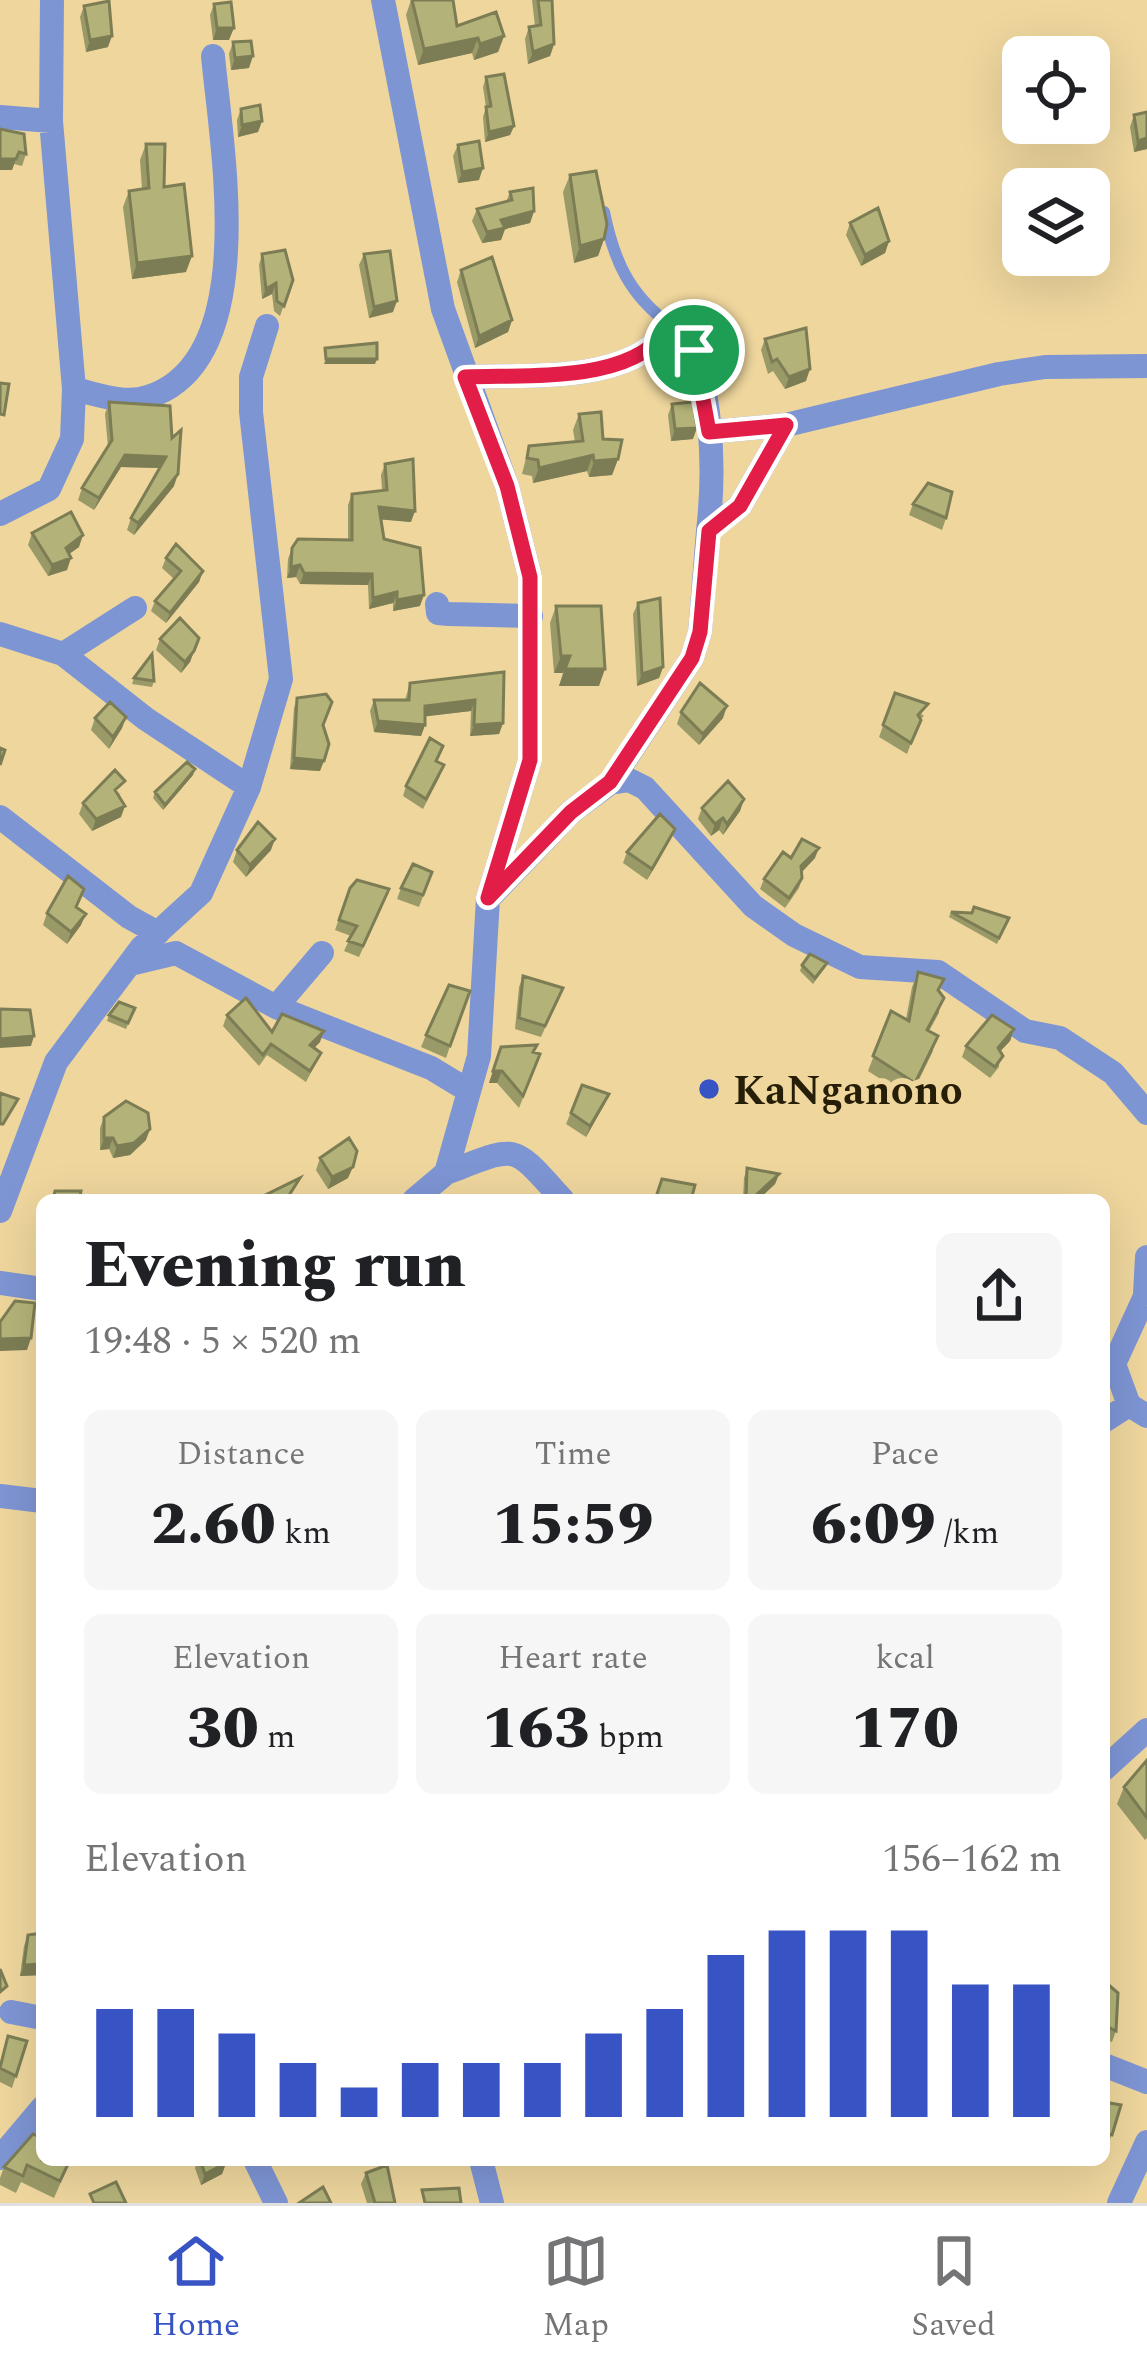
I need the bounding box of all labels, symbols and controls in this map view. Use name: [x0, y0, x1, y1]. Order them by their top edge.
map controls: [1002, 36, 1110, 276]
button: locate: [1002, 36, 1110, 144]
button: layers: [1002, 168, 1110, 276]
pin: [643, 299, 745, 401]
icon: arrive: [661, 317, 727, 383]
place label: KaNganono: [733, 1060, 963, 1123]
marker: KaNganono: [696, 1076, 722, 1102]
text: Evening run: [84, 1216, 466, 1317]
button: share: [936, 1233, 1062, 1359]
text: 19:48 · 5 × 520 m: [84, 1312, 361, 1371]
text: Distance: [177, 1429, 305, 1479]
text: Time: [535, 1429, 611, 1479]
text: Pace: [871, 1429, 939, 1479]
text: 2.60: [151, 1479, 276, 1571]
text: 15:59: [493, 1479, 653, 1571]
text: 6:09: [811, 1479, 936, 1571]
text: km: [276, 1508, 331, 1558]
text: /km: [936, 1508, 999, 1558]
text: Elevation: [172, 1633, 310, 1683]
text: Heart rate: [498, 1633, 648, 1683]
text: kcal: [875, 1633, 935, 1683]
text: 30: [187, 1683, 259, 1775]
text: 163: [482, 1683, 590, 1775]
text: 170: [851, 1683, 959, 1775]
text: m: [259, 1712, 295, 1762]
text: bpm: [590, 1712, 664, 1762]
text: Elevation: [84, 1830, 247, 1889]
text: 156–162 m: [882, 1830, 1062, 1889]
tab: Home: [151, 2228, 240, 2350]
tab: Map: [542, 2228, 609, 2350]
tab: Saved: [911, 2228, 996, 2350]

